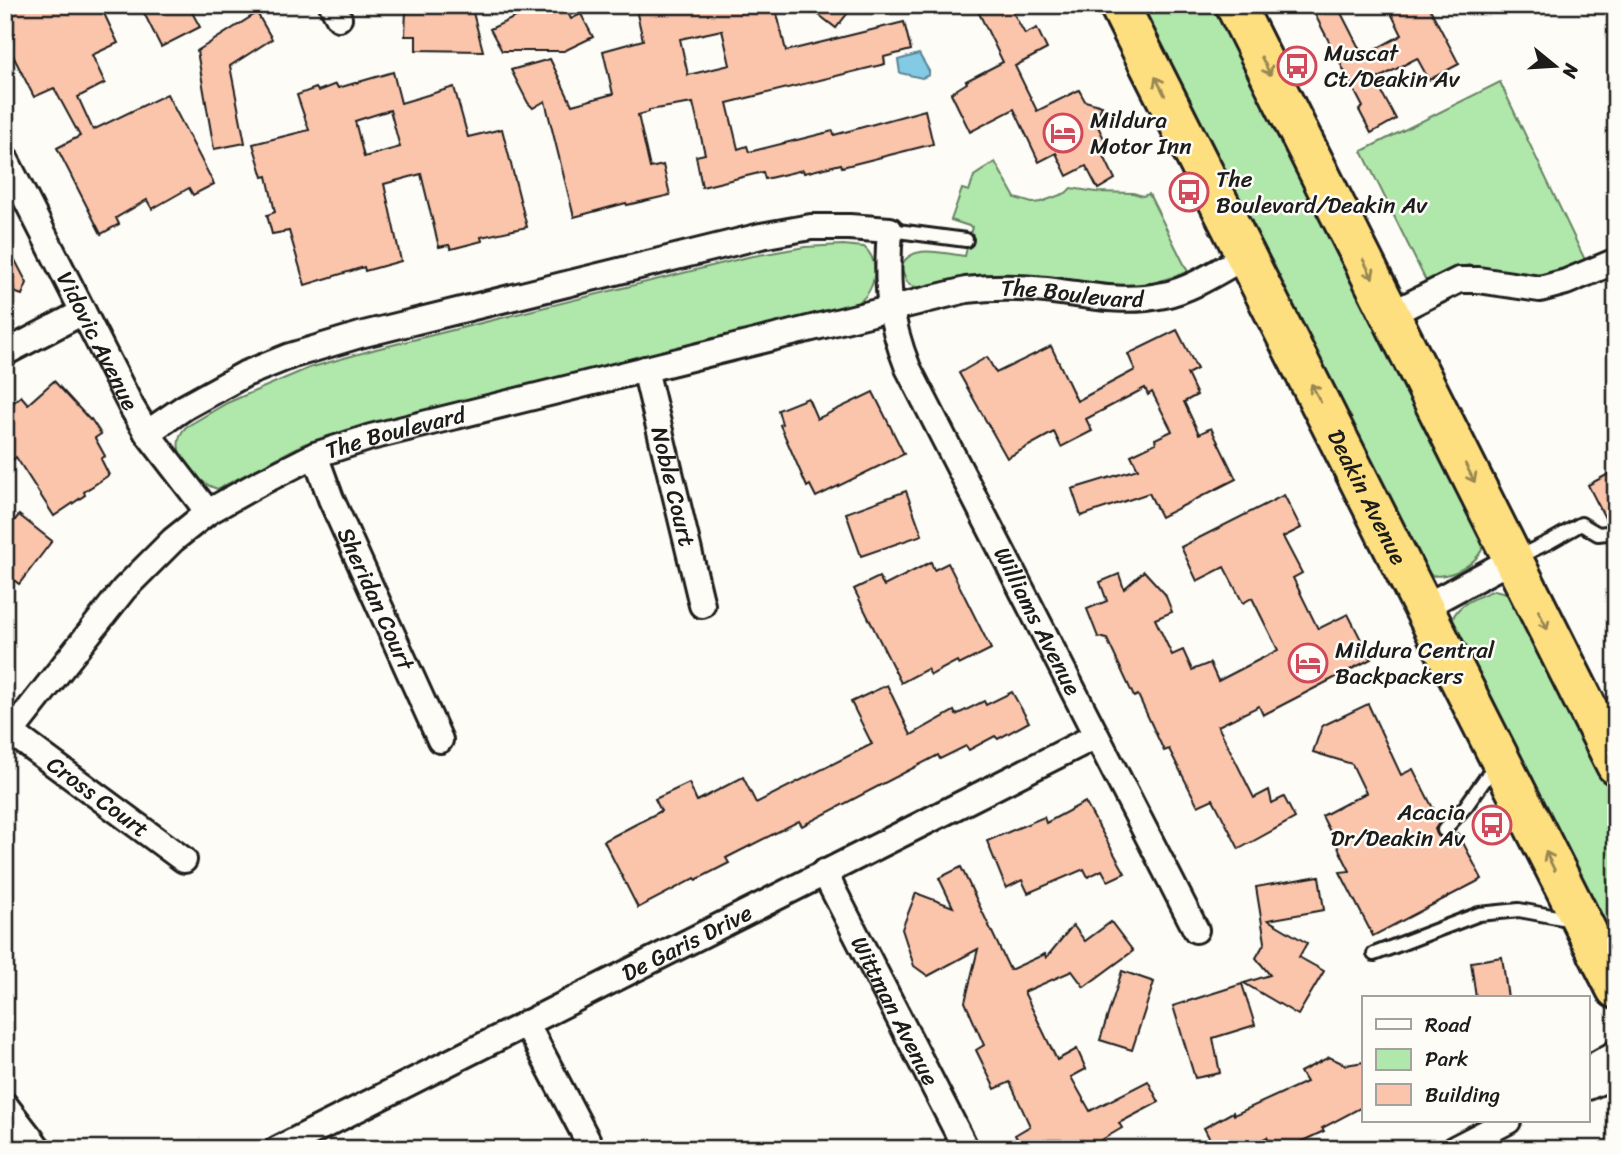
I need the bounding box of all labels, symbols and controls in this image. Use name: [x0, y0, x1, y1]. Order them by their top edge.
north arrow: [1520, 32, 1590, 102]
place label: Muscat Ct/Deakin Av: [1324, 33, 1461, 100]
bus stop icon: Muscat Ct/Deakin Av: [1276, 45, 1318, 87]
one-way arrow: [1260, 55, 1273, 76]
text: N: [1553, 59, 1589, 83]
one-way arrow: [1153, 76, 1167, 96]
place label: Mildura Motor Inn: [1090, 100, 1192, 167]
hotel icon: Mildura Motor Inn: [1042, 112, 1084, 154]
place label: The Boulevard/Deakin Av: [1216, 159, 1429, 226]
bus stop icon: The Boulevard/Deakin Av: [1168, 171, 1210, 213]
one-way arrow: [1362, 258, 1376, 279]
street label: Vidovic Avenue: [45, 264, 150, 418]
street label: The Boulevard: [1001, 268, 1147, 320]
one-way arrow: [1308, 383, 1322, 404]
street label: The Boulevard: [320, 394, 471, 471]
street label: Deakin Avenue: [1315, 422, 1419, 572]
street label: Noble Court: [639, 423, 707, 551]
one-way arrow: [1464, 462, 1478, 483]
street label: Sheridan Court: [325, 520, 427, 679]
street label: Williams Avenue: [982, 539, 1093, 703]
one-way arrow: [1537, 609, 1551, 630]
place label: Mildura Central Backpackers: [1335, 630, 1495, 697]
hotel icon: Mildura Central Backpackers: [1287, 642, 1329, 684]
street label: Cross Court: [38, 745, 158, 849]
place label: Acacia Dr/Deakin Av: [1331, 792, 1466, 859]
bus stop icon: Acacia Dr/Deakin Av: [1471, 804, 1513, 846]
one-way arrow: [1543, 851, 1557, 872]
street label: De Garis Drive: [614, 893, 760, 993]
street label: Wittman Avenue: [839, 929, 950, 1094]
legend: [1362, 996, 1590, 1122]
text: Road: [1425, 1006, 1472, 1044]
text: Park: [1425, 1040, 1468, 1078]
text: Building: [1425, 1076, 1501, 1114]

